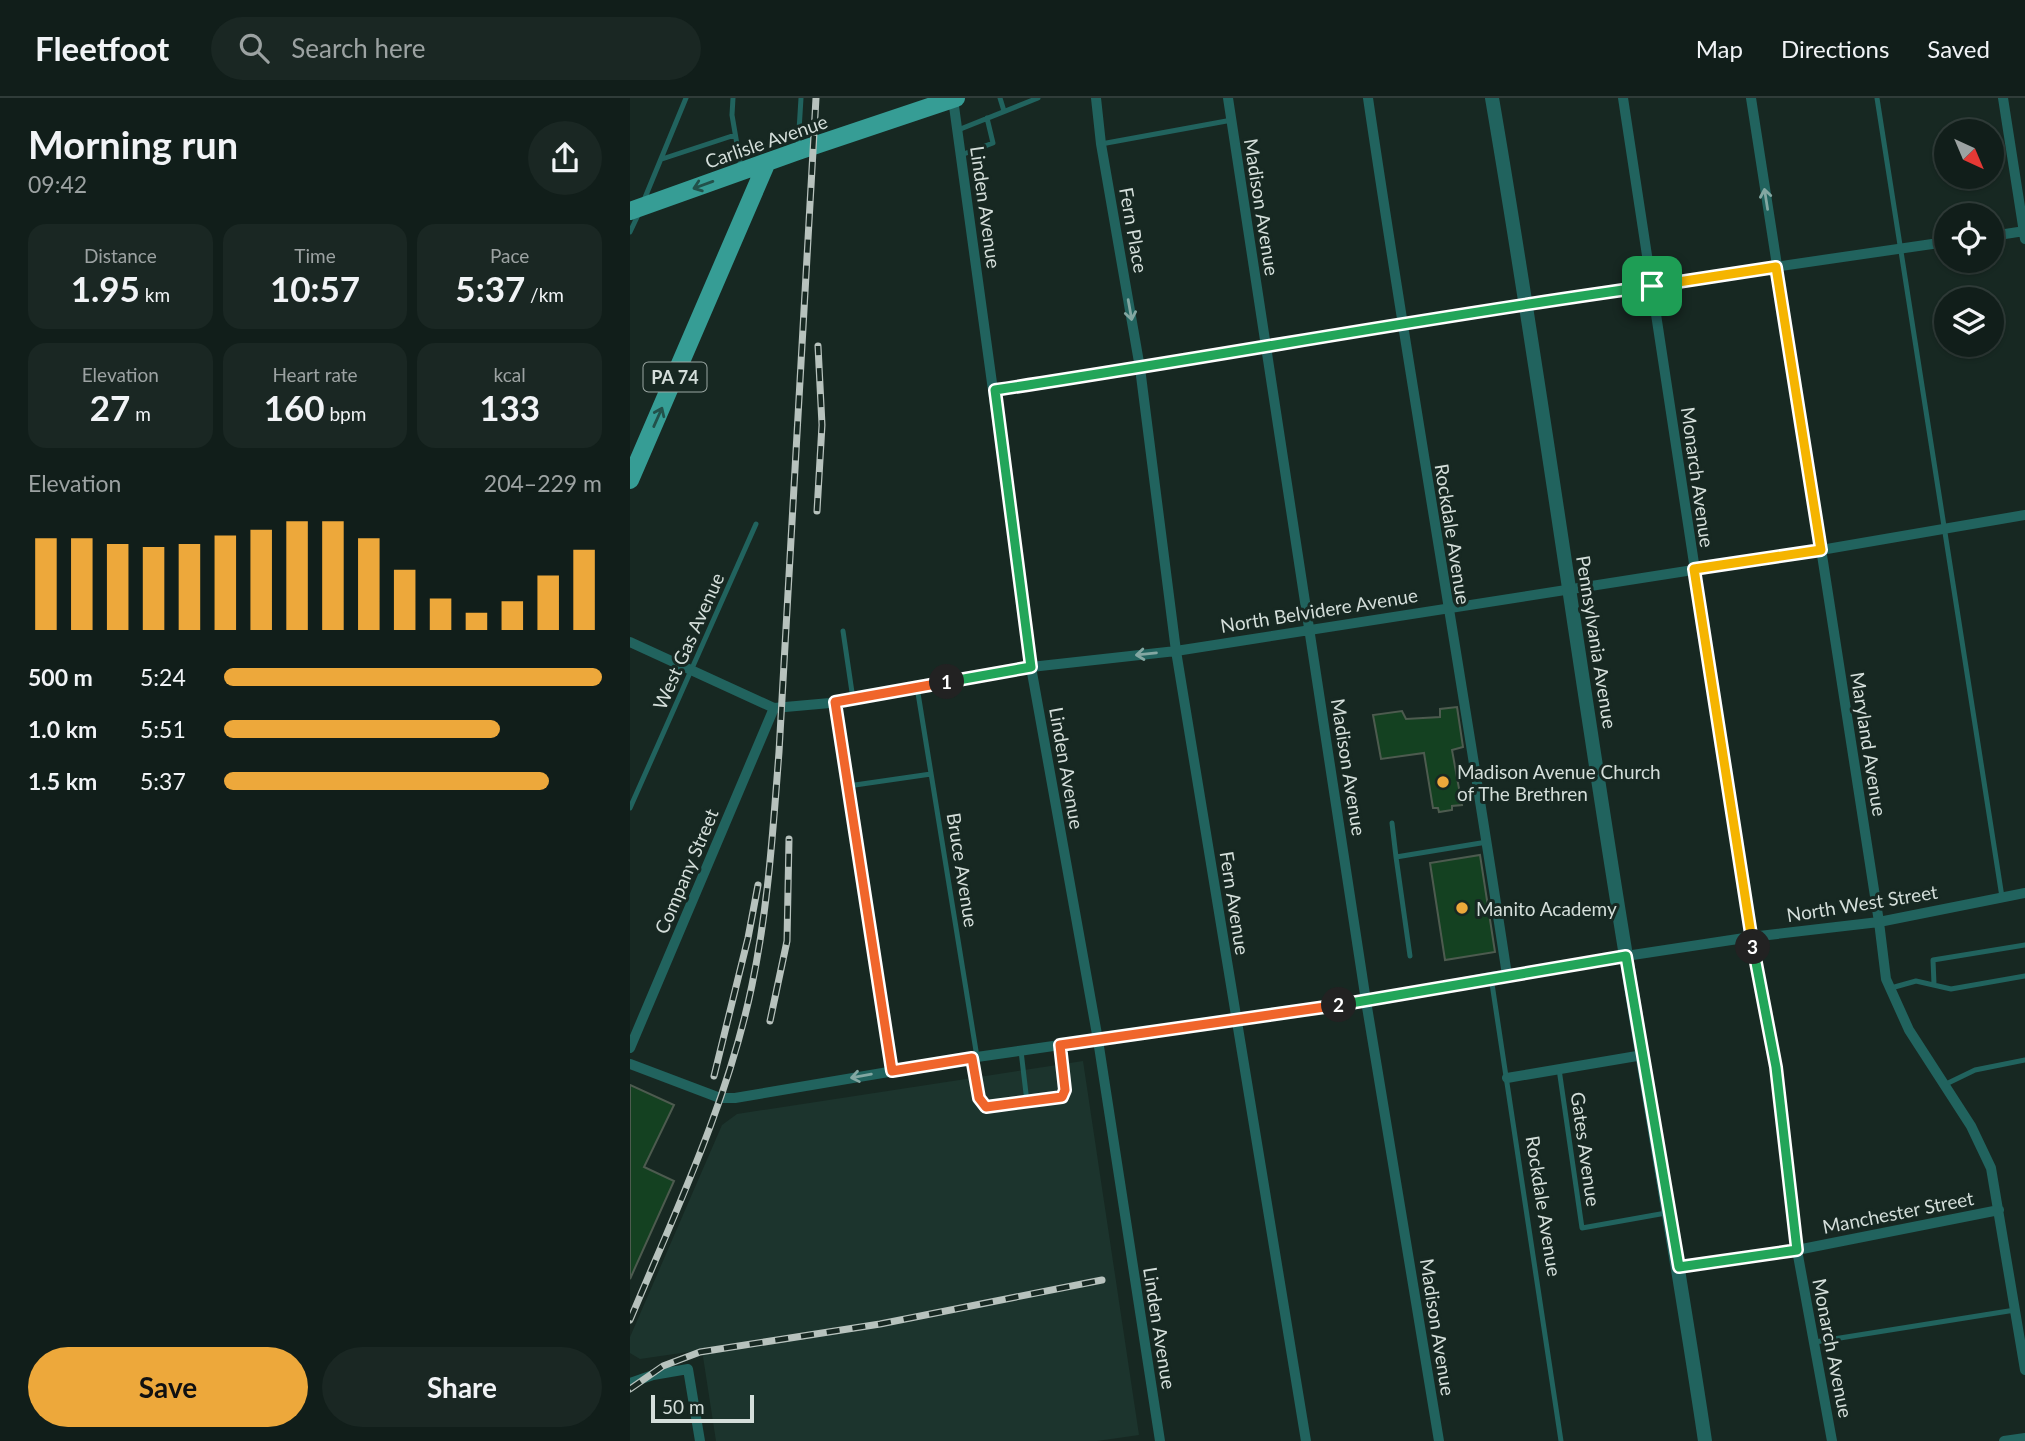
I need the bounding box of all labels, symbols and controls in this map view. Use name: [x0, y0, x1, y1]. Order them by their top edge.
search box: [211, 17, 701, 80]
text: Fleetfoot: [35, 28, 169, 68]
icon: search: [235, 29, 273, 67]
text: Search here: [291, 32, 425, 64]
text: Map: [1696, 34, 1743, 63]
text: Directions: [1781, 34, 1889, 63]
text: Saved: [1927, 34, 1990, 63]
street label: Carlisle Avenue: [702, 109, 830, 173]
north arrow: [1934, 119, 2004, 189]
map controls: [1934, 119, 2004, 357]
text: Morning run: [28, 121, 238, 167]
button: share: [528, 121, 602, 195]
street label: Madison Avenue: [1240, 137, 1284, 277]
street label: Linden Avenue: [966, 144, 1006, 270]
text: 09:42: [28, 170, 87, 198]
one-way arrow: [692, 179, 714, 192]
street label: Fern Place: [1115, 185, 1153, 275]
one-way arrow: [1759, 188, 1772, 211]
button: locate: [1934, 203, 2004, 273]
text: Distance: [84, 244, 157, 267]
text: Time: [294, 244, 336, 267]
text: Pace: [490, 244, 529, 267]
pin: [1622, 256, 1682, 316]
text: 1.95: [71, 267, 140, 309]
text: 10:57: [270, 267, 360, 309]
text: 5:37: [455, 267, 525, 309]
icon: arrive: [1633, 267, 1671, 305]
text: km: [140, 283, 170, 306]
text: /km: [525, 283, 564, 306]
button: layers: [1934, 287, 2004, 357]
one-way arrow: [1124, 298, 1137, 321]
road number: PA 74: [644, 362, 706, 391]
text: Elevation: [82, 363, 159, 386]
text: Heart rate: [272, 363, 358, 386]
text: kcal: [494, 363, 526, 386]
text: 27: [90, 386, 130, 428]
text: 160: [264, 386, 325, 428]
text: 133: [479, 386, 540, 428]
text: m: [130, 402, 151, 425]
text: bpm: [325, 402, 366, 425]
street label: Monarch Avenue: [1677, 405, 1719, 549]
one-way arrow: [652, 407, 665, 429]
street label: Rockdale Avenue: [1431, 462, 1475, 606]
text: Elevation: [28, 469, 121, 497]
text: 204–229 m: [484, 469, 602, 497]
street label: Pennsylvania Avenue: [1572, 554, 1622, 730]
street label: West Gas Avenue: [648, 569, 728, 713]
street label: North Belvidere Avenue: [1219, 583, 1419, 637]
one-way arrow: [1135, 648, 1158, 661]
text: 500 m: [28, 663, 93, 691]
text: 5:24: [140, 663, 186, 691]
pin: 1: [930, 664, 964, 700]
text: 1: [941, 670, 952, 693]
street label: Maryland Avenue: [1846, 670, 1892, 818]
street label: Madison Avenue: [1327, 697, 1371, 837]
street label: Linden Avenue: [1045, 705, 1089, 831]
text: 1.0 km: [28, 715, 97, 743]
text: 5:51: [140, 715, 186, 743]
place label: Madison Avenue Church of The Brethren: [1457, 760, 1661, 805]
text: 1.5 km: [28, 767, 97, 795]
text: 5:37: [140, 767, 186, 795]
marker: Madison Avenue Church of The Brethren: [1435, 774, 1451, 790]
street label: Company Street: [649, 805, 723, 937]
street label: Bruce Avenue: [943, 811, 983, 929]
street label: Fern Avenue: [1215, 850, 1255, 956]
street label: North West Street: [1785, 880, 1939, 926]
place label: Manito Academy: [1476, 897, 1617, 920]
marker: Manito Academy: [1454, 900, 1470, 916]
pin: 3: [1736, 930, 1770, 964]
text: 3: [1747, 935, 1758, 958]
pin: 2: [1322, 988, 1356, 1023]
text: 2: [1333, 993, 1344, 1016]
one-way arrow: [850, 1070, 873, 1083]
street label: Gates Avenue: [1567, 1090, 1605, 1208]
street label: Rockdale Avenue: [1522, 1134, 1566, 1278]
street label: Manchester Street: [1820, 1186, 1976, 1238]
street label: Madison Avenue: [1416, 1257, 1460, 1397]
street label: Linden Avenue: [1139, 1265, 1181, 1391]
street label: Monarch Avenue: [1808, 1276, 1858, 1420]
button: Save: [28, 1347, 308, 1427]
button: Share: [322, 1347, 602, 1427]
scale bar: [651, 1392, 754, 1424]
text: 50 m: [662, 1395, 705, 1418]

